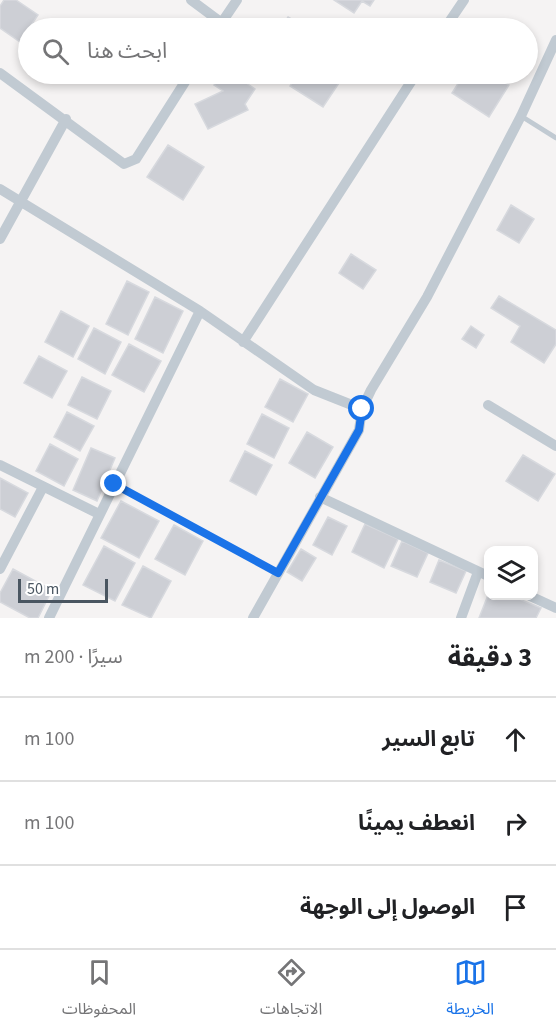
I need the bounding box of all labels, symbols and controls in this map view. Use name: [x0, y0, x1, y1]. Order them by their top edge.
search box: [18, 18, 538, 84]
icon: search: [39, 35, 72, 68]
text: ابحث هنا: [87, 35, 167, 67]
route start: [348, 395, 374, 421]
route end: [100, 470, 126, 496]
map controls: [484, 546, 538, 600]
button: layers: [484, 546, 538, 600]
scale bar: [18, 576, 108, 604]
text: 50 m: [27, 578, 59, 600]
text: 3 دقيقة: [448, 639, 532, 676]
text: سيرًا · 200 m: [24, 643, 123, 671]
text: تابع السير: [382, 723, 475, 755]
icon: ahead: [499, 723, 532, 756]
text: 100 m: [24, 725, 74, 753]
text: انعطف يمينًا: [358, 807, 475, 839]
icon: right: [499, 807, 532, 840]
text: 100 m: [24, 809, 74, 837]
text: الوصول إلى الوجهة: [300, 891, 475, 923]
icon: arrive: [499, 891, 532, 924]
tab: المحفوظات: [62, 956, 136, 1026]
tab: الاتجاهات: [260, 956, 322, 1026]
tab: الخريطة: [446, 956, 494, 1026]

